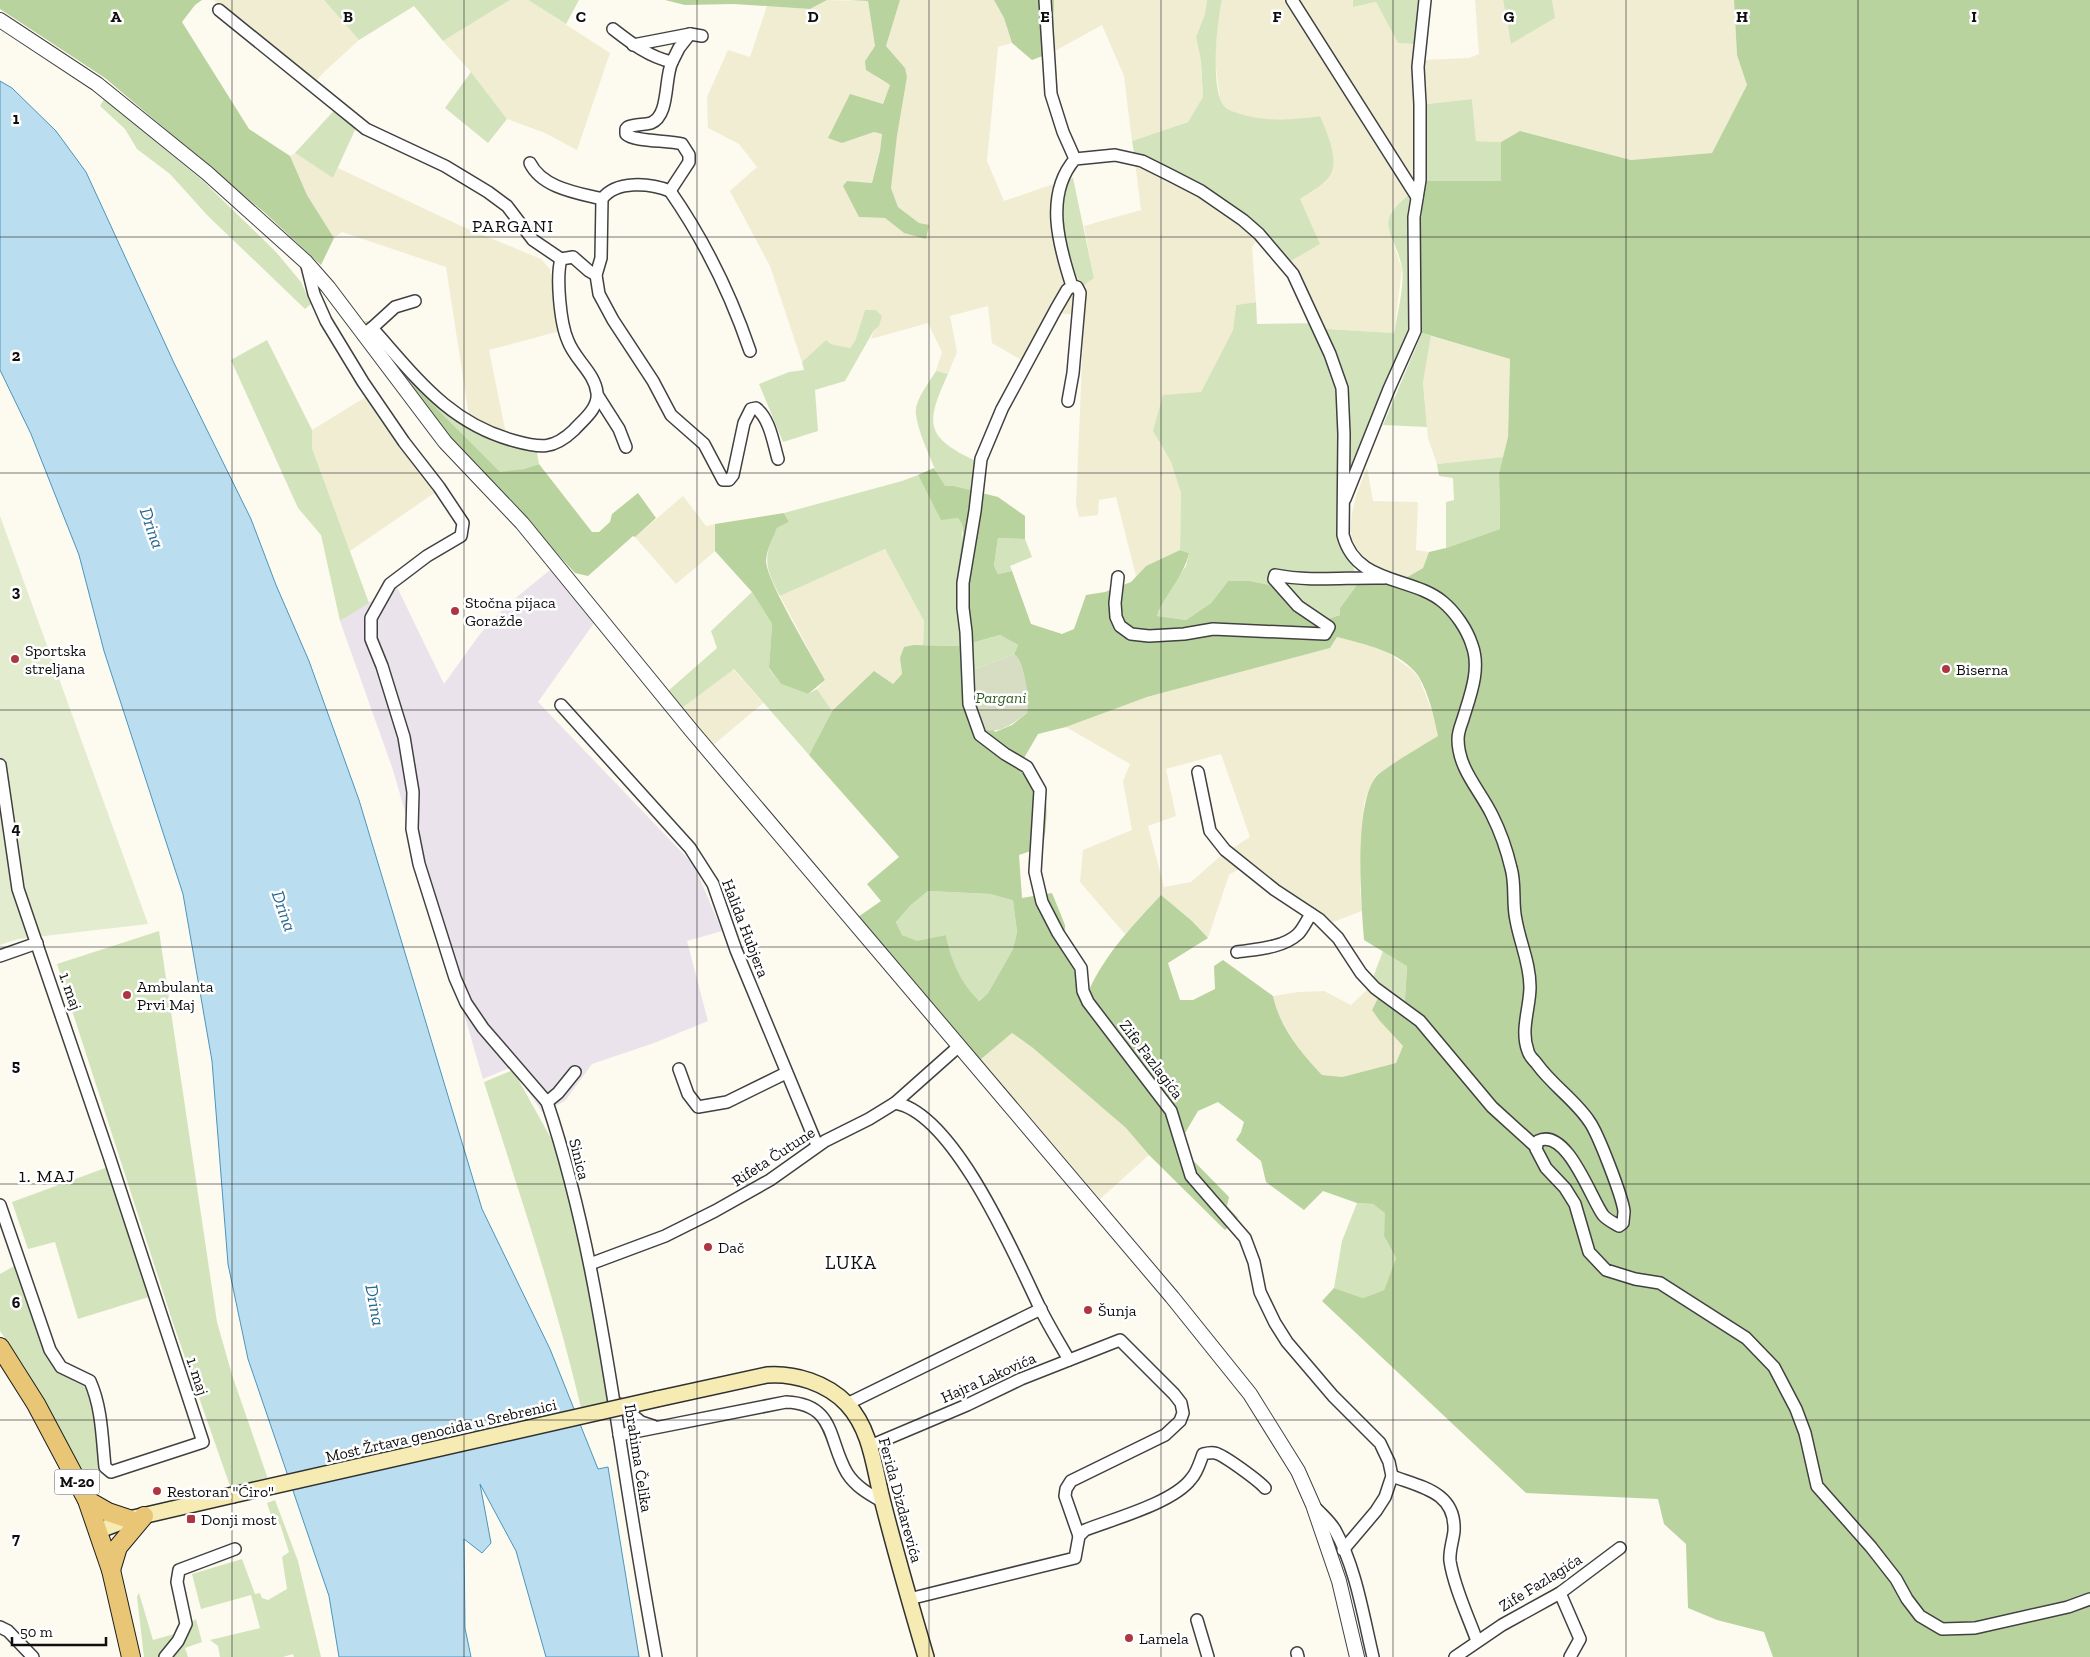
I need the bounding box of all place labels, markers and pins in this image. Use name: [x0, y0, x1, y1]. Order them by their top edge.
place label: Stočna pijaca Goražde: [465, 593, 556, 630]
marker: Stočna pijaca Goražde: [449, 605, 461, 617]
place label: Sportska streljana: [25, 641, 87, 678]
marker: Sportska streljana: [9, 653, 21, 665]
place label: Biserna: [1956, 660, 2009, 679]
marker: Biserna: [1940, 663, 1952, 675]
place label: Ambulanta Prvi Maj: [137, 977, 214, 1014]
marker: Ambulanta Prvi Maj: [121, 989, 133, 1001]
place label: Dač: [718, 1238, 744, 1257]
marker: Dač: [702, 1241, 714, 1253]
place label: Šunja: [1098, 1301, 1137, 1320]
marker: Šunja: [1082, 1304, 1094, 1316]
place label: Restoran "Ćiro": [167, 1482, 274, 1501]
marker: Restoran "Ćiro": [151, 1485, 163, 1497]
place label: Donji most: [201, 1510, 277, 1529]
marker: Donji most: [185, 1513, 197, 1525]
place label: Lamela: [1139, 1629, 1189, 1648]
marker: Lamela: [1123, 1632, 1135, 1644]

